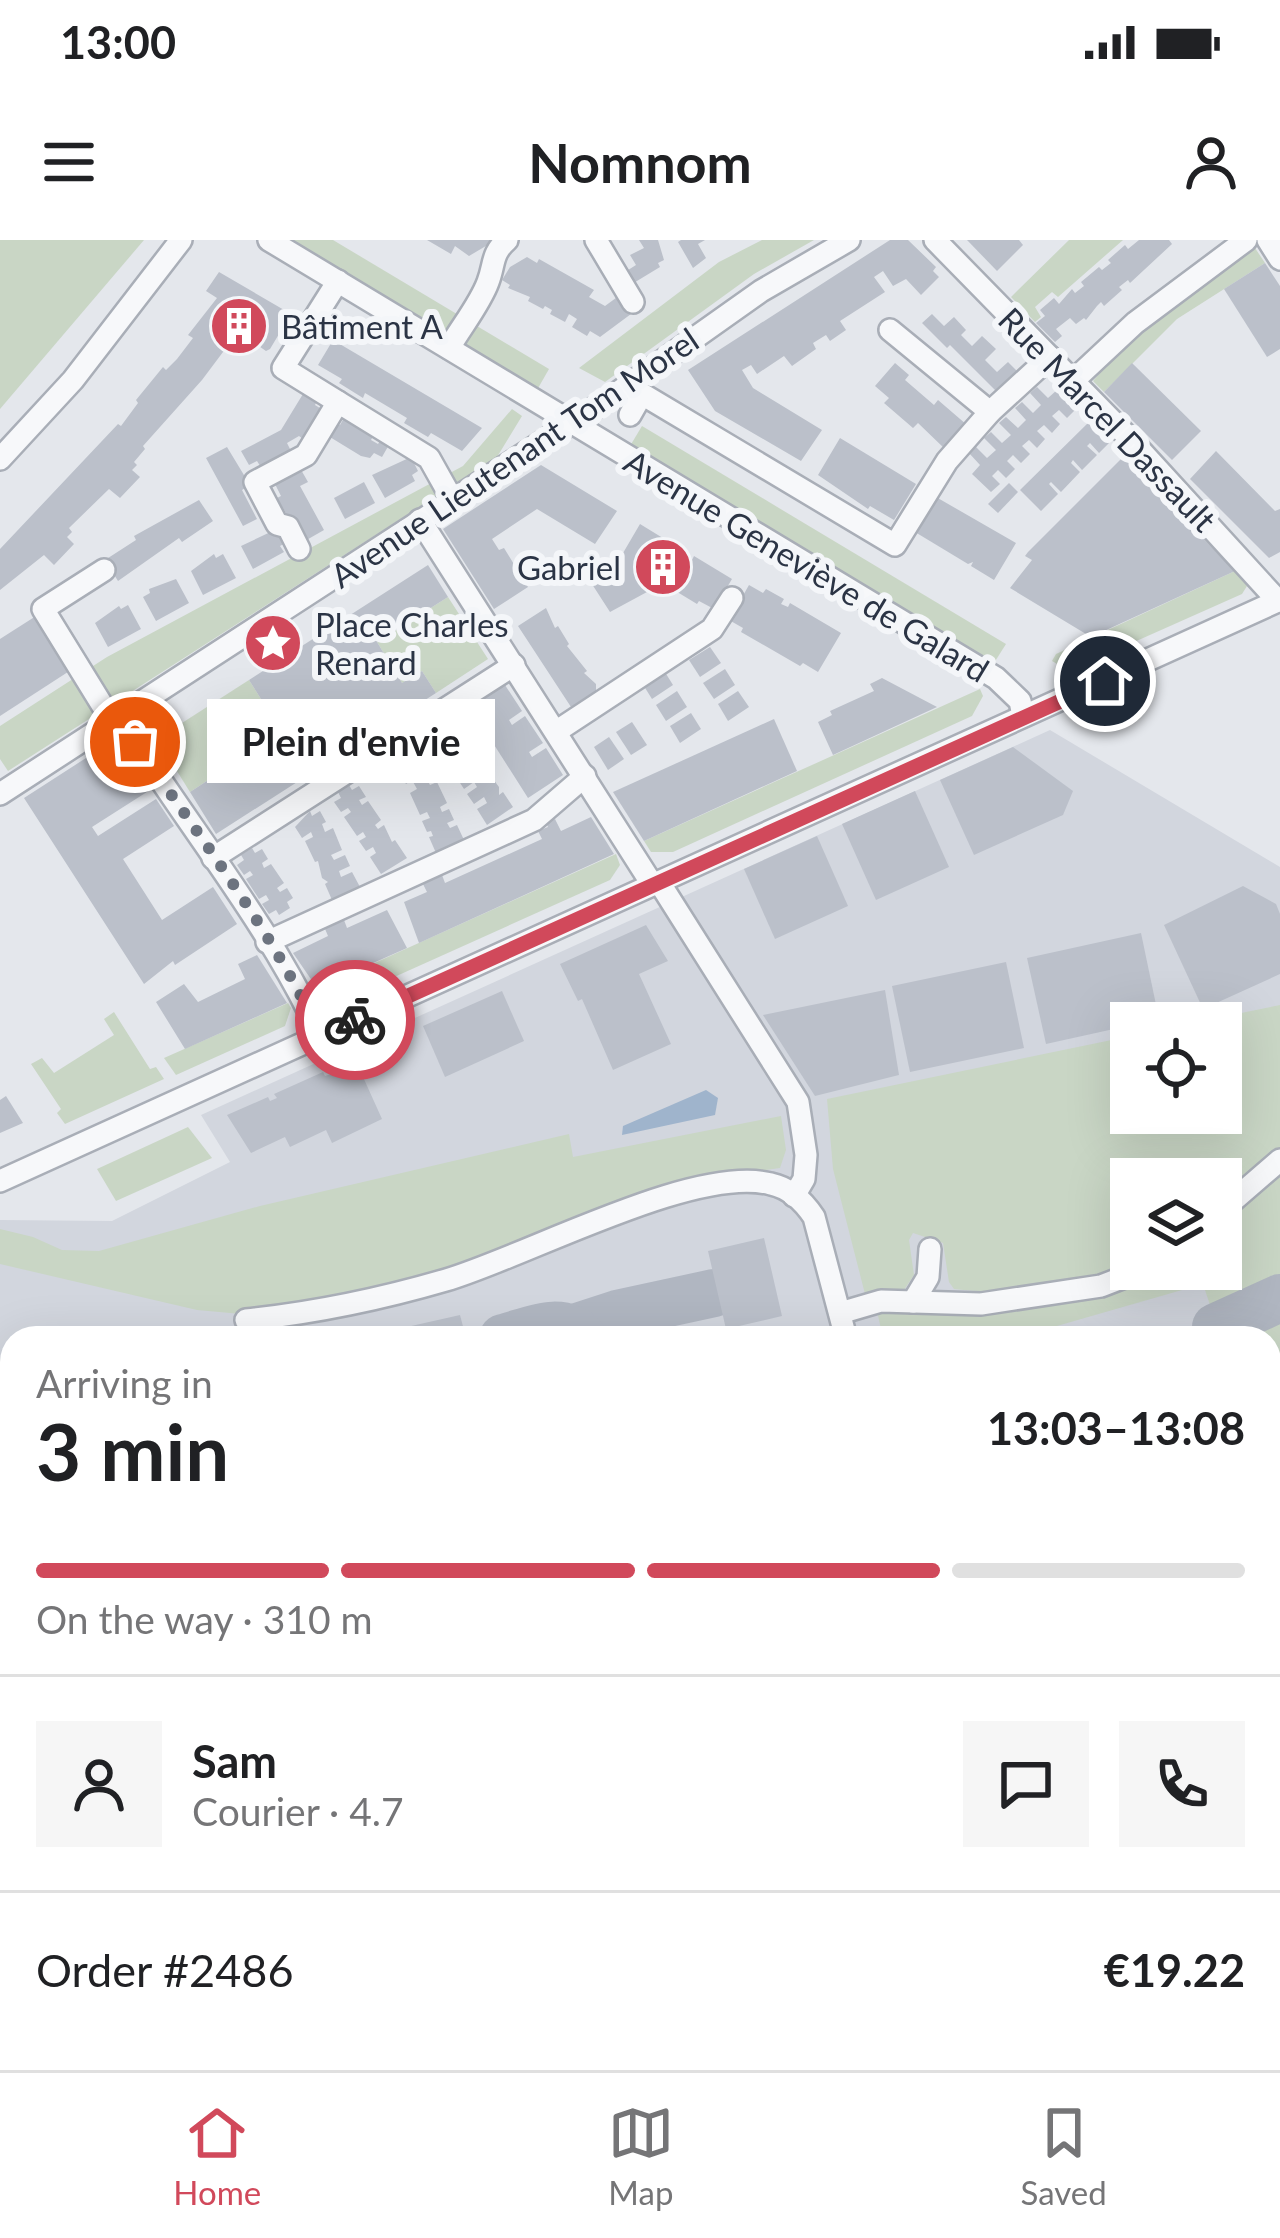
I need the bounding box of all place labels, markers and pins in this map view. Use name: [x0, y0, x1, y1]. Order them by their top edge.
building icon: Bâtiment A: [208, 295, 270, 357]
place label: Bâtiment A: [281, 306, 444, 346]
building icon: Gabriel: [632, 536, 694, 598]
place label: Gabriel: [517, 547, 621, 587]
place label: Place Charles Renard: [315, 604, 509, 682]
place icon: Place Charles Renard: [242, 612, 304, 674]
pin: [1054, 630, 1156, 732]
pin: [84, 691, 186, 793]
callout: Plein d'envie: [207, 700, 495, 784]

